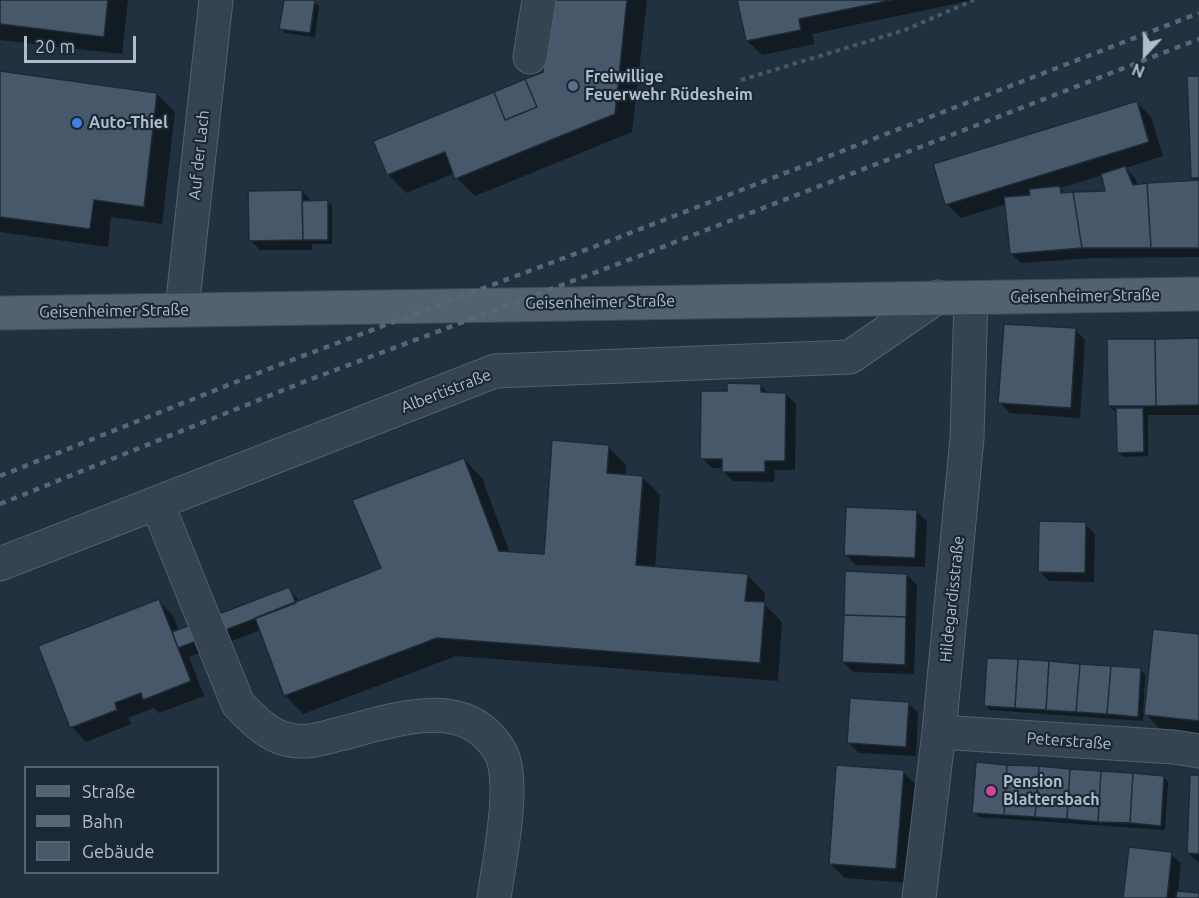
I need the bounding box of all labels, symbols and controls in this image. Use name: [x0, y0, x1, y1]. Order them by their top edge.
scale bar: [27, 24, 140, 62]
north arrow: [1115, 24, 1175, 84]
text: 20 m: [35, 36, 75, 56]
text: N: [1129, 60, 1147, 81]
place label: Freiwillige Feuerwehr Rüdesheim: [585, 67, 753, 105]
marker: Freiwillige Feuerwehr Rüdesheim: [566, 79, 580, 93]
street label: Auf der Lach: [185, 109, 213, 201]
place label: Auto-Thiel: [89, 113, 168, 133]
marker: Auto-Thiel: [70, 116, 84, 130]
street label: Geisenheimer Straße: [1010, 285, 1160, 307]
street label: Geisenheimer Straße: [525, 291, 675, 313]
street label: Geisenheimer Straße: [39, 300, 189, 322]
street label: Albertistraße: [398, 365, 494, 417]
street label: Hildegardisstraße: [936, 535, 968, 663]
street label: Peterstraße: [1026, 728, 1112, 754]
legend: [24, 766, 219, 874]
place label: Pension Blattersbach: [1003, 772, 1100, 810]
text: Straße: [82, 781, 135, 801]
marker: Pension Blattersbach: [984, 784, 998, 798]
text: Bahn: [82, 811, 123, 831]
text: Gebäude: [82, 841, 154, 861]

